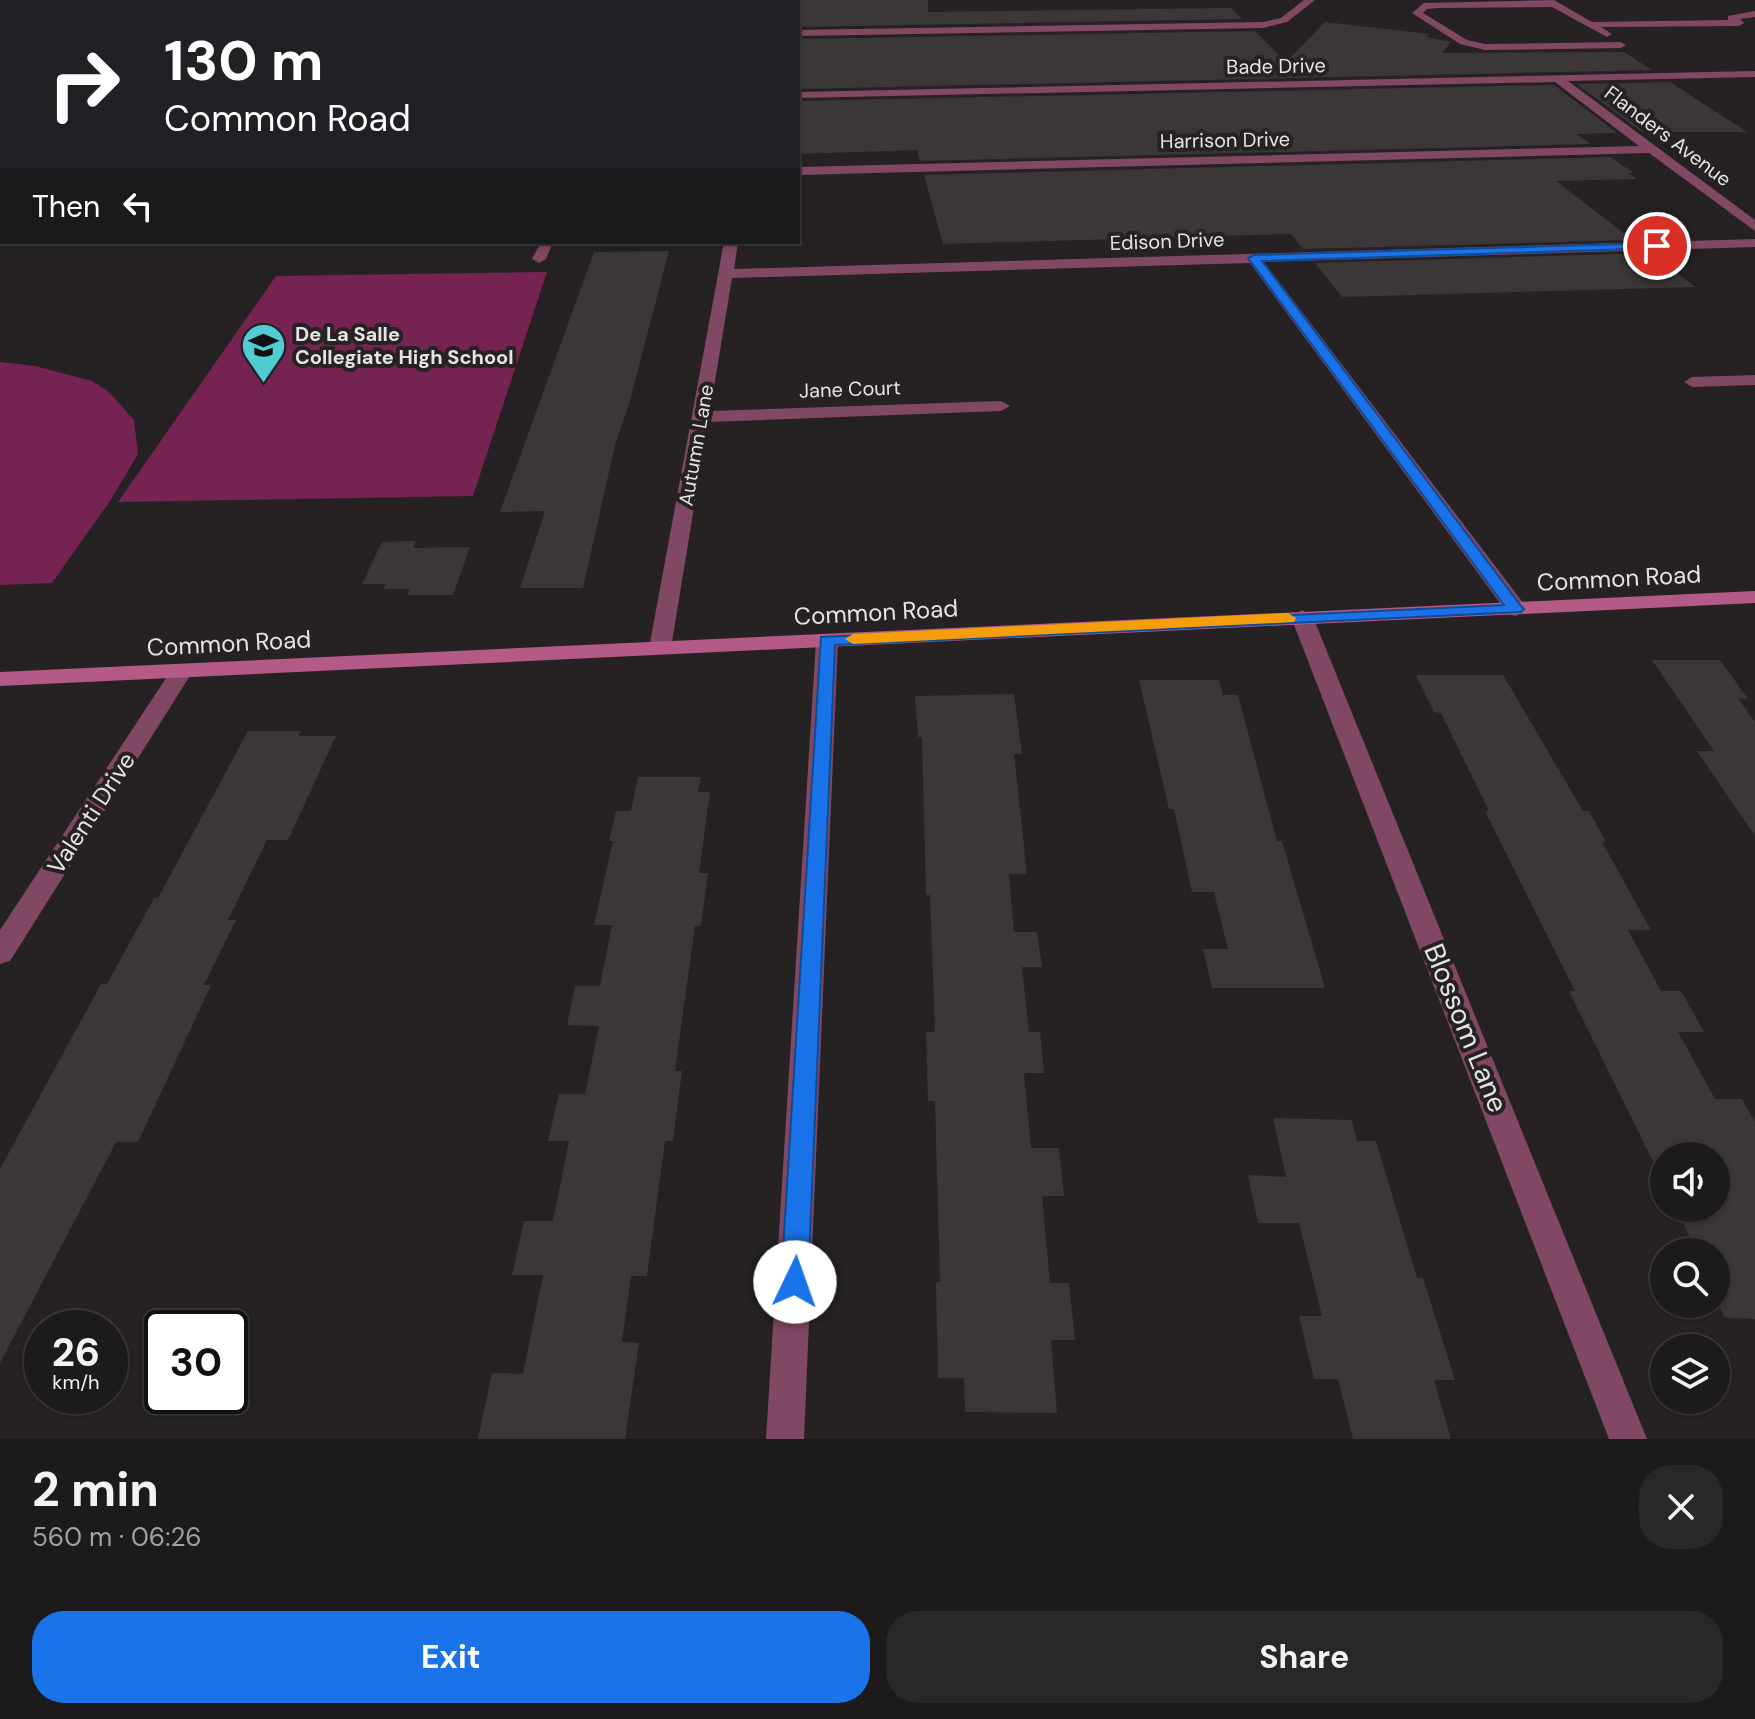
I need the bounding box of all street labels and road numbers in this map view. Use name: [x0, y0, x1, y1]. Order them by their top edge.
street label: Bade Drive: [1226, 52, 1326, 80]
street label: Flanders Avenue: [1599, 80, 1737, 192]
street label: Harrison Drive: [1160, 126, 1290, 154]
street label: Edison Drive: [1109, 226, 1225, 256]
street label: Jane Court: [799, 374, 902, 404]
street label: Autumn Lane: [673, 382, 719, 508]
street label: Common Road: [1536, 558, 1702, 598]
street label: Common Road: [793, 592, 959, 632]
street label: Common Road: [146, 623, 312, 663]
street label: Valenti Drive: [40, 746, 142, 880]
street label: Blossom Lane: [1415, 938, 1517, 1118]

